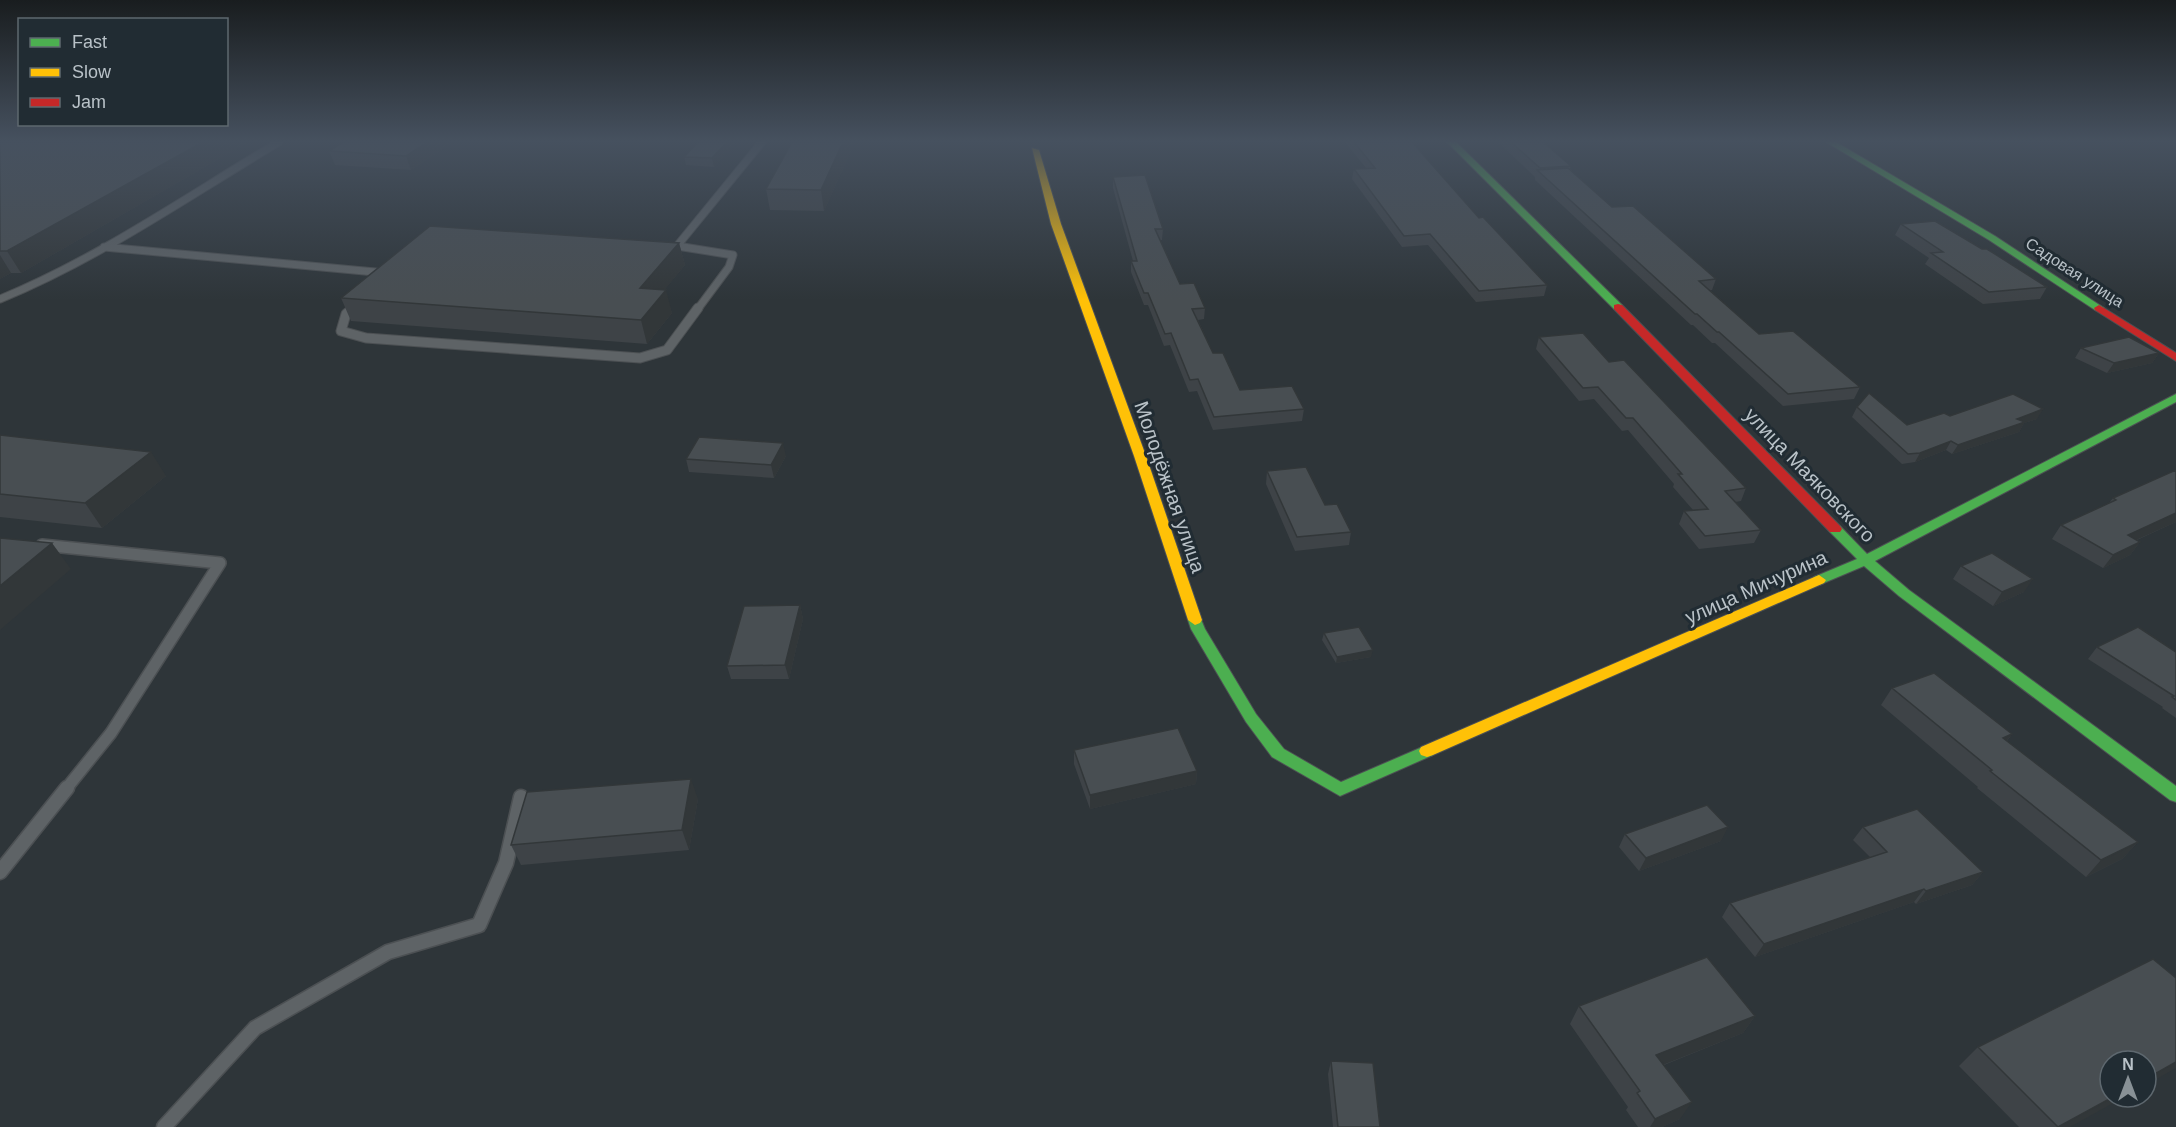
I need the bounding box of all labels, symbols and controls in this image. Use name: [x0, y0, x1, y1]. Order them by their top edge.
legend: [18, 18, 228, 126]
text: Fast: [72, 32, 107, 52]
text: Slow: [72, 62, 112, 82]
text: Jam: [72, 92, 106, 112]
street label: Садовая улица: [2023, 234, 2127, 310]
street label: Молодёжная улица: [1130, 398, 1210, 576]
street label: улица Маяковского: [1740, 403, 1880, 547]
street label: улица Мичурина: [1682, 545, 1831, 628]
north arrow: [2098, 1049, 2158, 1109]
text: N: [2122, 1056, 2134, 1073]

